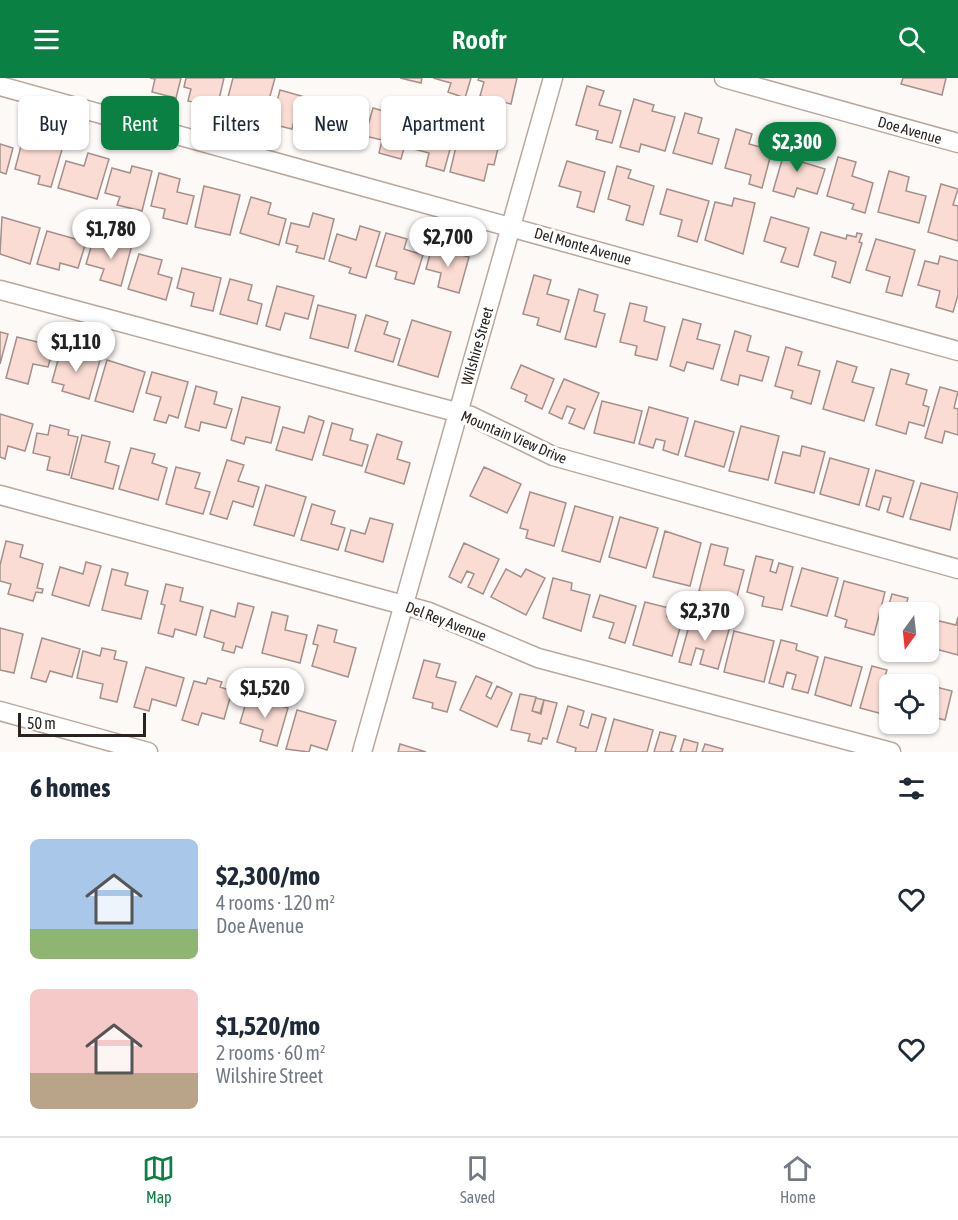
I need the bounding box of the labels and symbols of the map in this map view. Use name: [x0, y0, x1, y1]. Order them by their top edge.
street label: Doe Avenue: [876, 113, 944, 147]
pin: $2,300: [748, 122, 846, 173]
pin: $1,780: [62, 209, 160, 260]
pin: $2,700: [399, 217, 497, 268]
street label: Del Monte Avenue: [533, 224, 634, 268]
street label: Wilshire Street: [458, 305, 496, 387]
pin: $1,110: [27, 322, 125, 373]
street label: Mountain View Drive: [459, 407, 570, 467]
pin: $2,370: [656, 591, 754, 642]
street label: Del Rey Avenue: [403, 598, 489, 644]
north arrow: [879, 602, 939, 662]
pin: $1,520: [216, 668, 314, 719]
scale bar: [18, 710, 146, 738]

